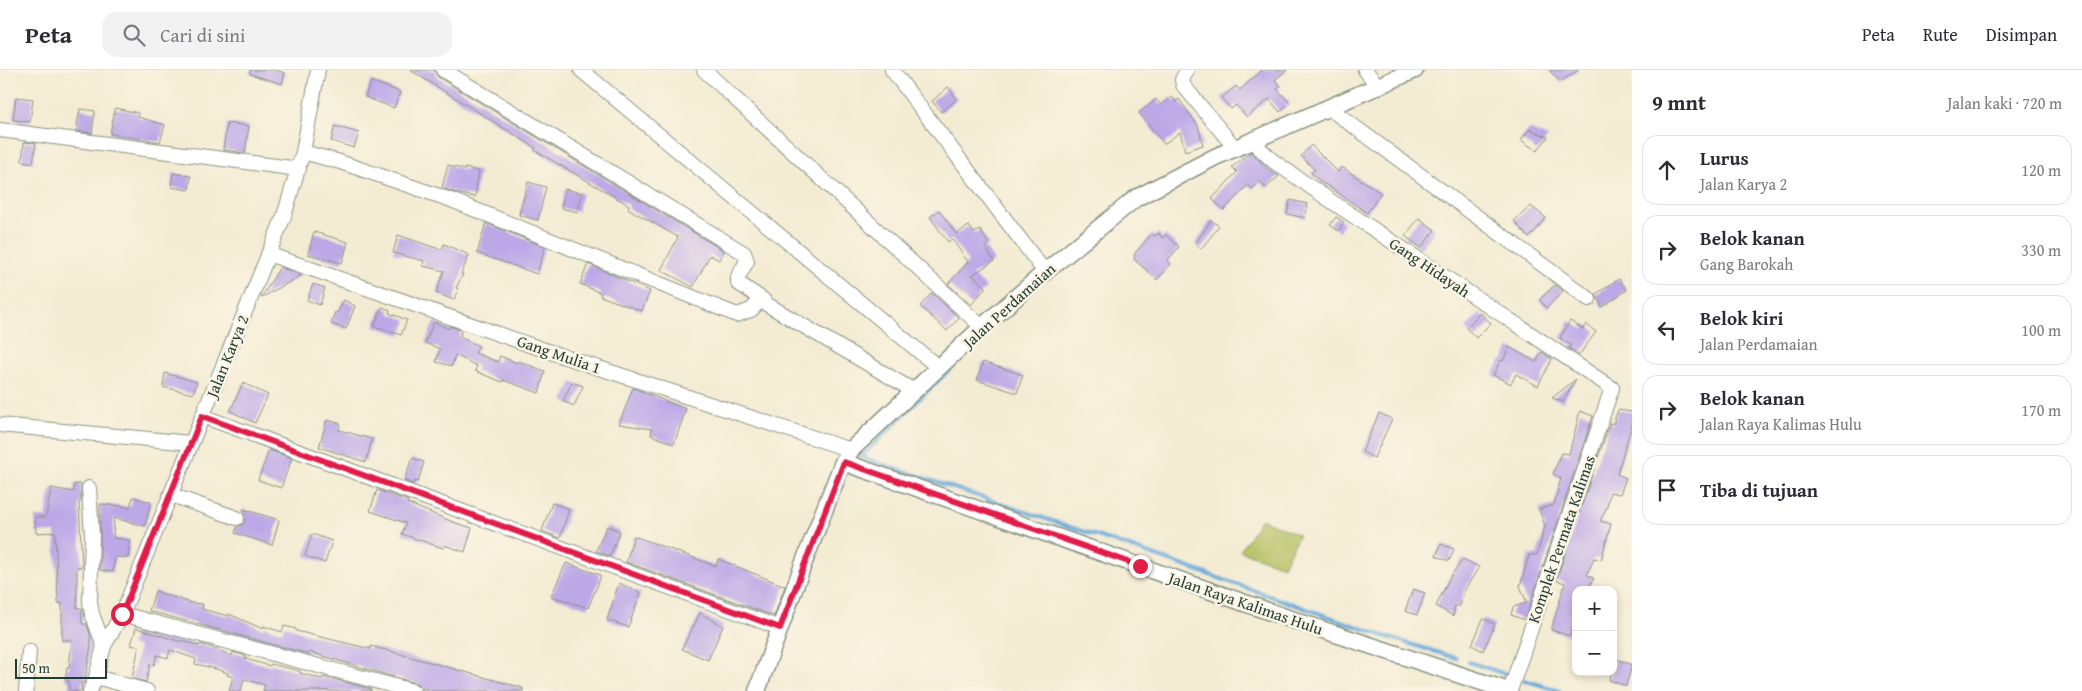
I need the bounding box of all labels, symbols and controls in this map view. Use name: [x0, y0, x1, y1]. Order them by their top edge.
search box: [102, 12, 452, 57]
text: Peta: [25, 17, 72, 52]
icon: search: [120, 21, 148, 49]
text: Cari di sini: [160, 21, 245, 49]
text: Peta: [1862, 21, 1895, 48]
text: Rute: [1923, 21, 1958, 48]
text: Disimpan: [1986, 21, 2057, 48]
text: 9 mnt: [1652, 87, 1706, 118]
text: Jalan kaki · 720 m: [1947, 91, 2062, 115]
text: Lurus: [1700, 144, 1749, 172]
icon: ahead: [1653, 156, 1681, 184]
text: 120 m: [2021, 158, 2061, 182]
text: Jalan Karya 2: [1700, 172, 1787, 196]
text: Belok kanan: [1700, 224, 1805, 252]
street label: Gang Hidayah: [1385, 231, 1475, 303]
icon: right: [1653, 236, 1681, 264]
text: 330 m: [2021, 238, 2061, 262]
text: Gang Barokah: [1700, 252, 1793, 276]
street label: Jalan Perdamaian: [956, 257, 1061, 355]
text: Belok kiri: [1700, 304, 1783, 332]
street label: Jalan Karya 2: [199, 311, 254, 403]
icon: left: [1653, 316, 1681, 344]
text: 100 m: [2021, 318, 2061, 342]
street label: Gang Mulia 1: [514, 328, 604, 380]
text: Jalan Perdamaian: [1700, 332, 1817, 356]
text: Belok kanan: [1700, 384, 1805, 412]
icon: right: [1653, 396, 1681, 424]
text: 170 m: [2021, 398, 2061, 422]
text: Jalan Raya Kalimas Hulu: [1700, 412, 1862, 436]
street label: Komplek Permata Kalimas: [1521, 452, 1601, 626]
icon: arrive: [1653, 476, 1681, 504]
text: Tiba di tujuan: [1700, 476, 1818, 504]
route end: [1129, 555, 1152, 578]
street label: Jalan Raya Kalimas Hulu: [1164, 565, 1327, 641]
map controls: [1572, 586, 1617, 676]
button: +: [1572, 586, 1617, 631]
route start: [111, 603, 134, 626]
button: −: [1572, 631, 1617, 676]
scale bar: [15, 656, 108, 679]
text: 50 m: [22, 658, 50, 678]

